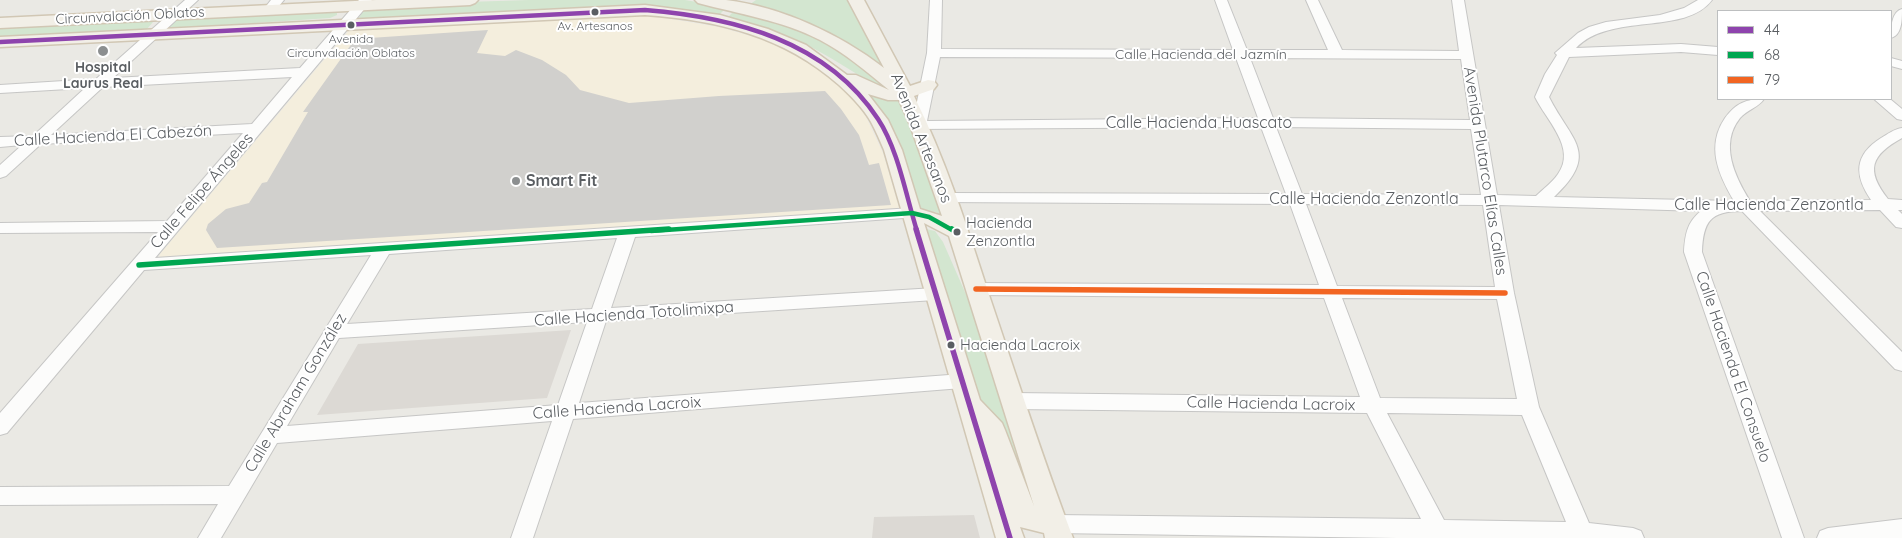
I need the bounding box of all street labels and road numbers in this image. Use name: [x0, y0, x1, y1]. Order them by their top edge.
street label: Circunvalación Oblatos: [55, 4, 205, 28]
street label: Calle Hacienda del Jazmín: [1115, 47, 1287, 63]
street label: Avenida Plutarco Elías Calles: [1459, 65, 1511, 277]
street label: Avenida Artesanos: [886, 70, 956, 206]
street label: Calle Hacienda Huascato: [1106, 113, 1292, 133]
street label: Calle Hacienda El Cabezón: [13, 121, 213, 151]
street label: Calle Felipe Ángeles: [146, 129, 258, 253]
street label: Calle Hacienda Zenzontla: [1269, 189, 1459, 209]
street label: Calle Hacienda Zenzontla: [1674, 195, 1864, 215]
street label: Calle Hacienda El Consuelo: [1691, 269, 1775, 465]
street label: Calle Hacienda Totolimixpa: [533, 297, 735, 331]
street label: Calle Abraham González: [241, 310, 351, 476]
street label: Calle Hacienda Lacroix: [532, 393, 702, 423]
street label: Calle Hacienda Lacroix: [1186, 393, 1356, 415]

